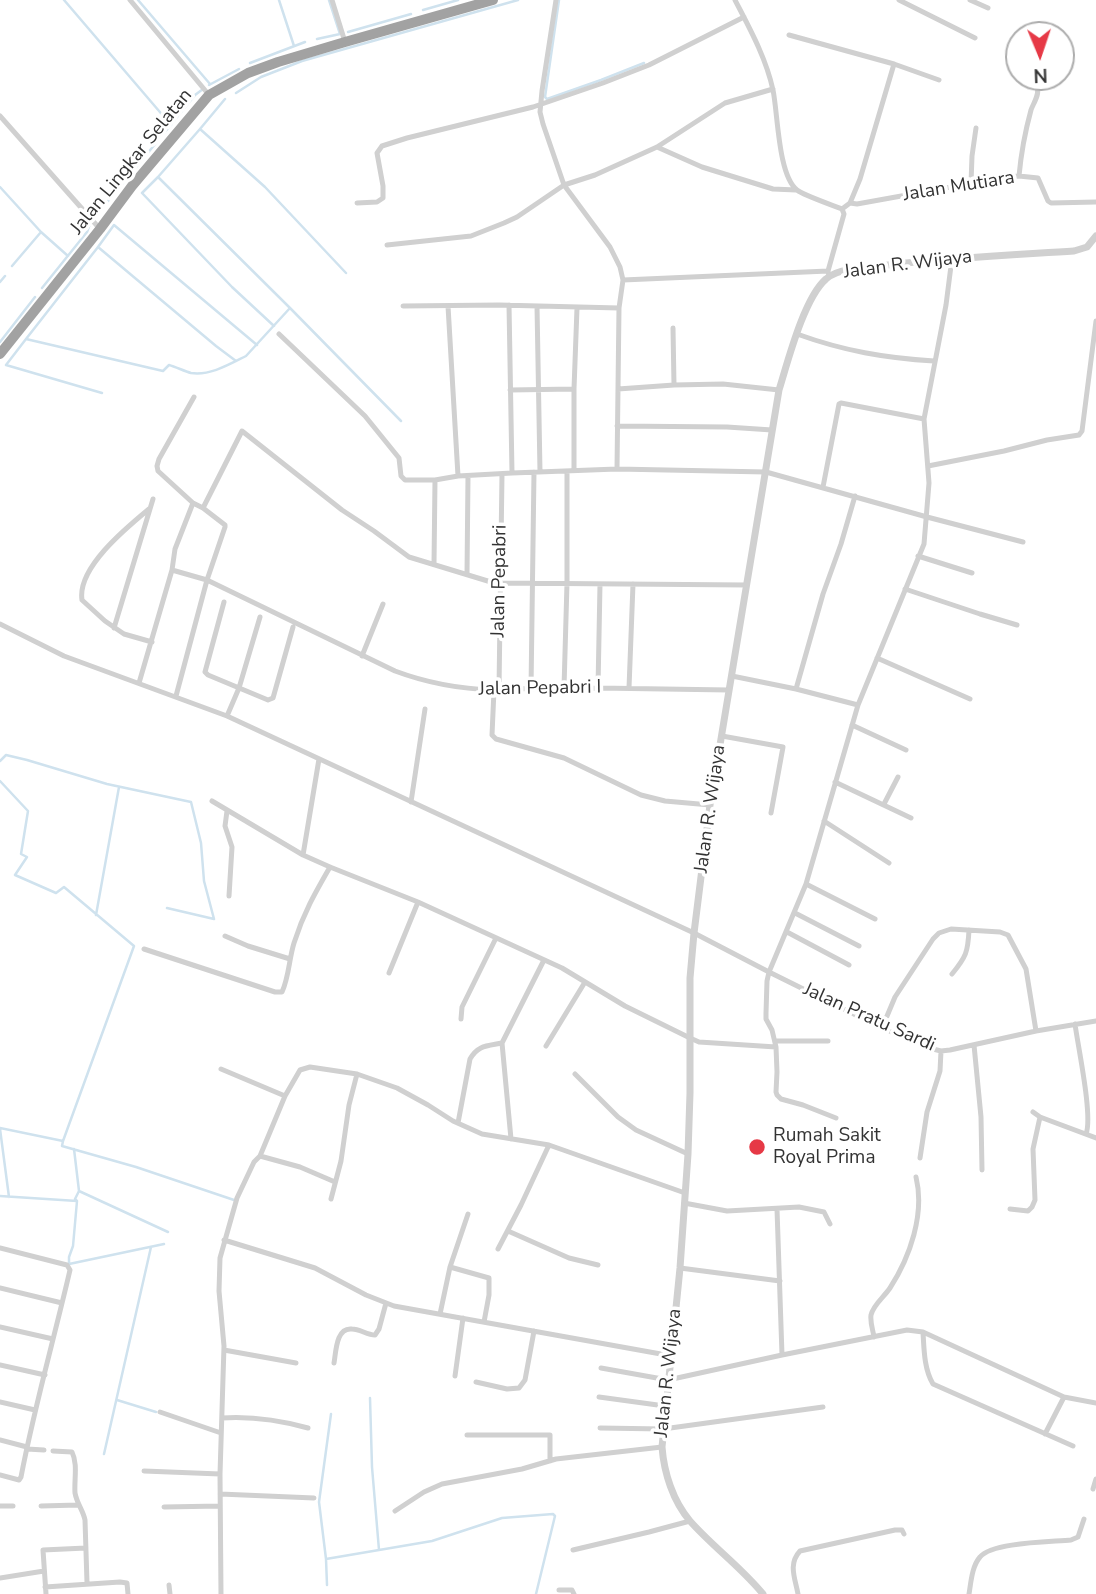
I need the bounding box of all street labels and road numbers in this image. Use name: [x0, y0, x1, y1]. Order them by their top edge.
street label: Jalan Lingkar Selatan: [66, 85, 198, 239]
street label: Jalan Mutiara: [902, 167, 1016, 207]
street label: Jalan R. Wijaya: [843, 246, 973, 284]
street label: Jalan Pepabri: [488, 524, 512, 638]
street label: Jalan Pepabri I: [479, 677, 601, 701]
street label: Jalan R. Wijaya: [691, 744, 731, 874]
street label: Jalan Pratu Sardi: [799, 979, 939, 1057]
street label: Jalan R. Wijaya: [651, 1308, 687, 1438]

